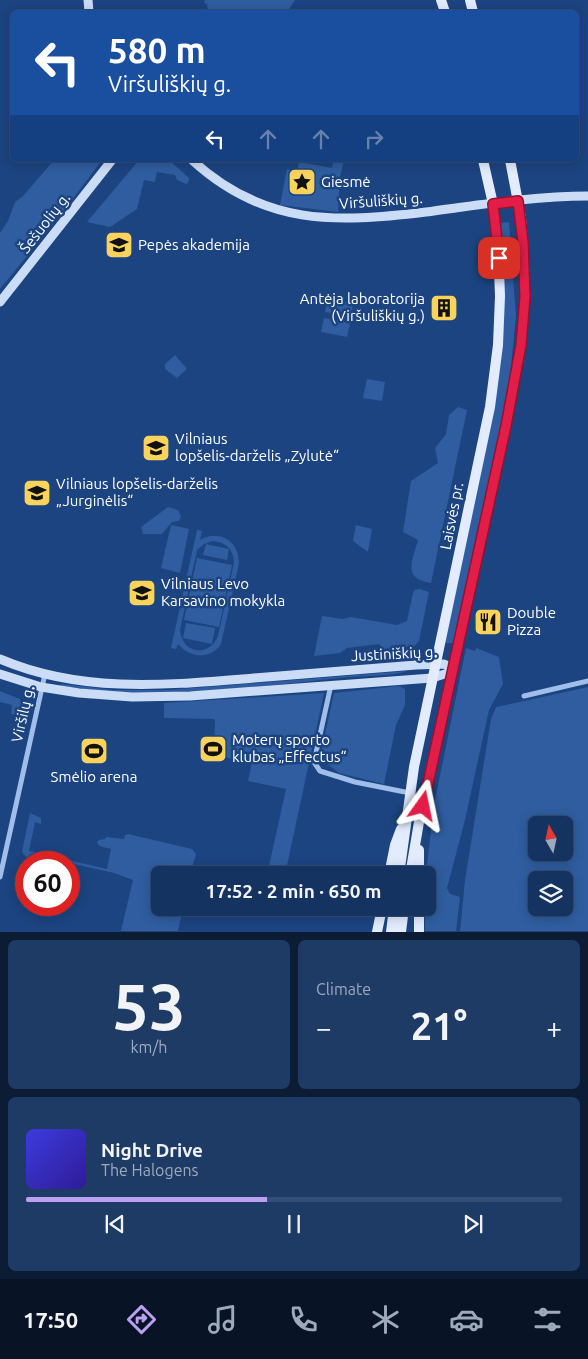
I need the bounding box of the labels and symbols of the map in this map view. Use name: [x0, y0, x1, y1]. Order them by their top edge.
place icon: Giesmė: [287, 167, 317, 197]
place label: Giesmė: [321, 173, 371, 190]
street label: Šešuolių g.: [16, 189, 73, 256]
street label: Viršuliškių g.: [338, 189, 423, 212]
school or university icon: Pepės akademija: [104, 230, 134, 260]
place label: Pepės akademija: [138, 236, 250, 253]
pin: [478, 237, 520, 279]
place label: Antėja laboratorija (Viršuliškių g.): [300, 290, 425, 324]
building icon: Antėja laboratorija (Viršuliškių g.): [429, 293, 459, 323]
place label: Vilniaus lopšelis-darželis „Zylutė“: [175, 430, 339, 464]
school or university icon: Vilniaus lopšelis-darželis „Zylutė“: [141, 433, 171, 463]
place label: Vilniaus lopšelis-darželis „Jurginėlis“: [56, 475, 218, 509]
school or university icon: Vilniaus lopšelis-darželis „Jurginėlis“: [22, 478, 52, 508]
street label: Laisvės pr.: [437, 481, 466, 551]
place label: Vilniaus Levo Karsavino mokykla: [161, 575, 285, 609]
school or university icon: Vilniaus Levo Karsavino mokykla: [127, 578, 157, 608]
place label: Double Pizza: [507, 604, 556, 638]
restaurant icon: Double Pizza: [473, 607, 503, 637]
street label: Justiniškių g.: [350, 643, 437, 664]
street label: Viršilų g.: [8, 684, 37, 744]
place label: Moterų sporto klubas „Effectus“: [232, 731, 347, 765]
sports icon: Moterų sporto klubas „Effectus“: [198, 734, 228, 764]
sports icon: Smėlio arena: [79, 736, 109, 766]
place label: Smėlio arena: [51, 768, 137, 785]
position arrow: [396, 779, 448, 831]
north arrow: [528, 816, 572, 861]
speed limit sign: 60: [15, 851, 80, 916]

